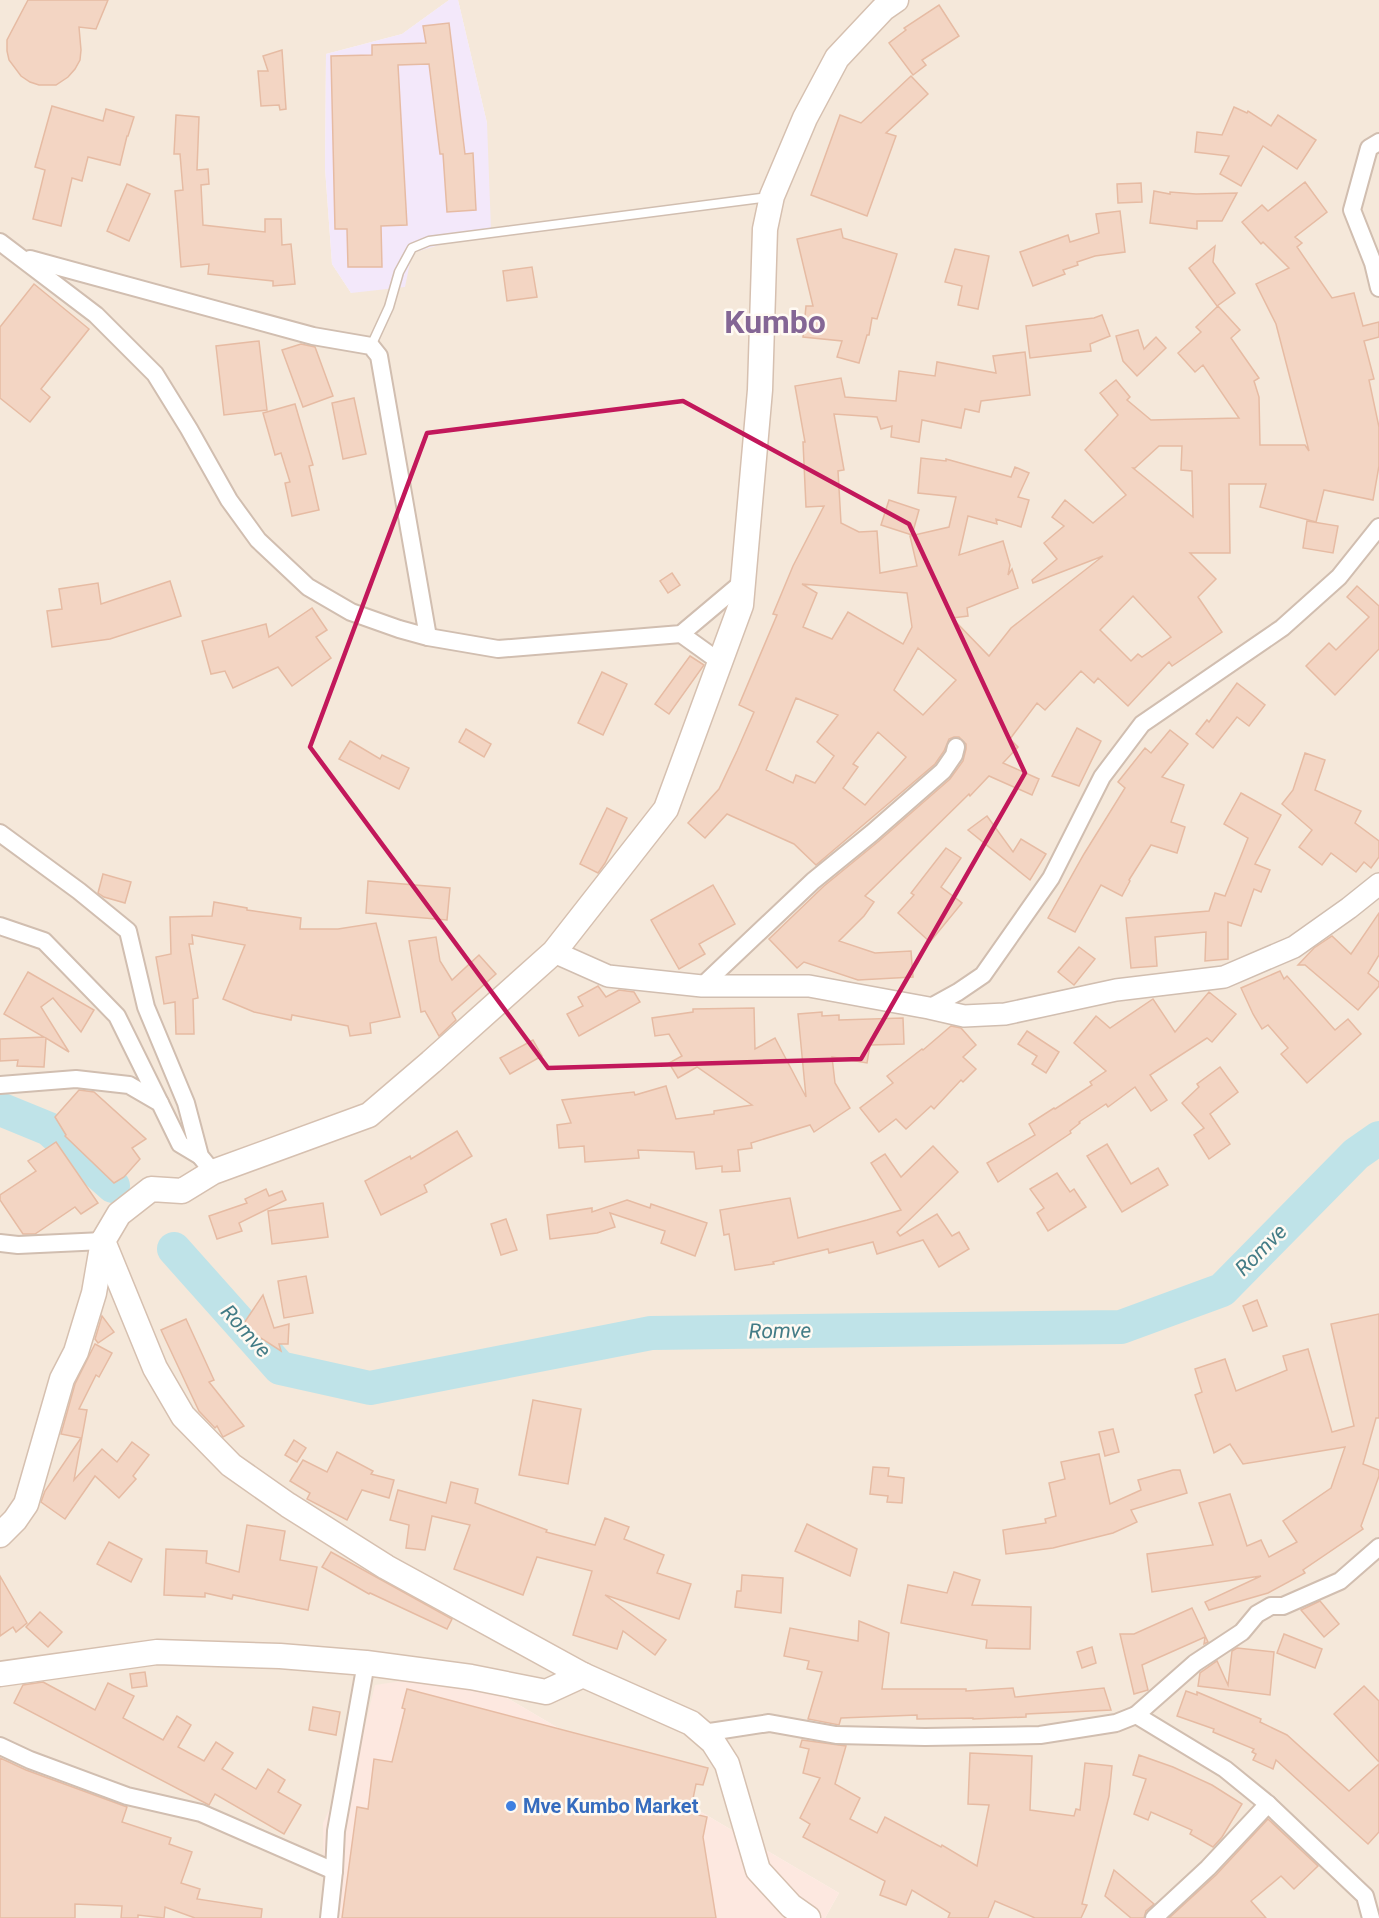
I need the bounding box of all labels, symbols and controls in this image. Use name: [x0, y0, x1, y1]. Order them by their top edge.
district label: Kumbo: [724, 303, 826, 341]
water label: Romve: [1230, 1219, 1292, 1281]
water label: Romve: [216, 1300, 276, 1362]
water label: Romve: [749, 1318, 812, 1344]
place label: Mve Kumbo Market: [523, 1794, 699, 1818]
marker: Mve Kumbo Market: [504, 1799, 518, 1813]

